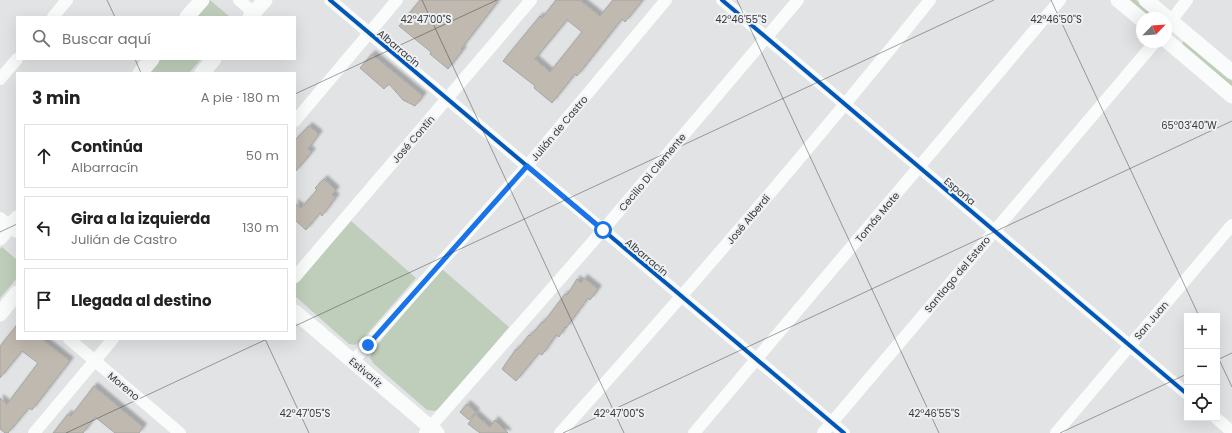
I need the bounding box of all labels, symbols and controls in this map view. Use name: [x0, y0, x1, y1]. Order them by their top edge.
text: 42°47'00"S: [401, 12, 452, 27]
text: 42°46'55"S: [715, 12, 767, 27]
text: 42°46'50"S: [1030, 12, 1082, 27]
north arrow: [1136, 12, 1172, 48]
search box: [16, 16, 296, 60]
street label: Albarracín: [374, 26, 423, 71]
icon: search: [30, 27, 52, 49]
text: Buscar aquí: [62, 28, 151, 49]
text: 3 min: [32, 86, 80, 110]
text: A pie · 180 m: [201, 88, 280, 107]
street label: Julián de Castro: [527, 92, 591, 164]
street label: José Contín: [388, 112, 438, 166]
text: 65°03'40"W: [1161, 118, 1217, 133]
street label: Cecilio Di Clemente: [615, 130, 690, 215]
text: Continúa: [71, 136, 143, 157]
icon: ahead: [33, 145, 55, 167]
text: 50 m: [246, 146, 279, 165]
text: Albarracín: [71, 158, 138, 177]
street label: España: [941, 174, 979, 209]
street label: Tomás Mate: [852, 189, 903, 246]
street label: José Alberdi: [723, 191, 774, 247]
text: Gira a la izquierda: [71, 208, 210, 229]
icon: left: [33, 217, 55, 239]
text: 130 m: [242, 218, 279, 237]
route start: [594, 221, 612, 239]
text: Julián de Castro: [71, 230, 177, 249]
street label: Santiago del Estero: [921, 233, 994, 316]
street label: Albarracín: [622, 235, 671, 280]
icon: arrive: [33, 289, 55, 311]
text: Llegada al destino: [71, 290, 212, 311]
street label: San Juan: [1131, 298, 1172, 343]
map controls: [1184, 313, 1220, 421]
button: +: [1184, 313, 1220, 349]
route end: [359, 336, 377, 354]
button: −: [1184, 349, 1220, 385]
street label: Estivariz: [346, 354, 386, 391]
street label: Moreno: [104, 369, 143, 404]
button: locate: [1184, 385, 1220, 421]
text: 42°47'05"S: [280, 406, 331, 421]
text: 42°47'00"S: [594, 406, 645, 421]
text: 42°46'55"S: [908, 406, 960, 421]

